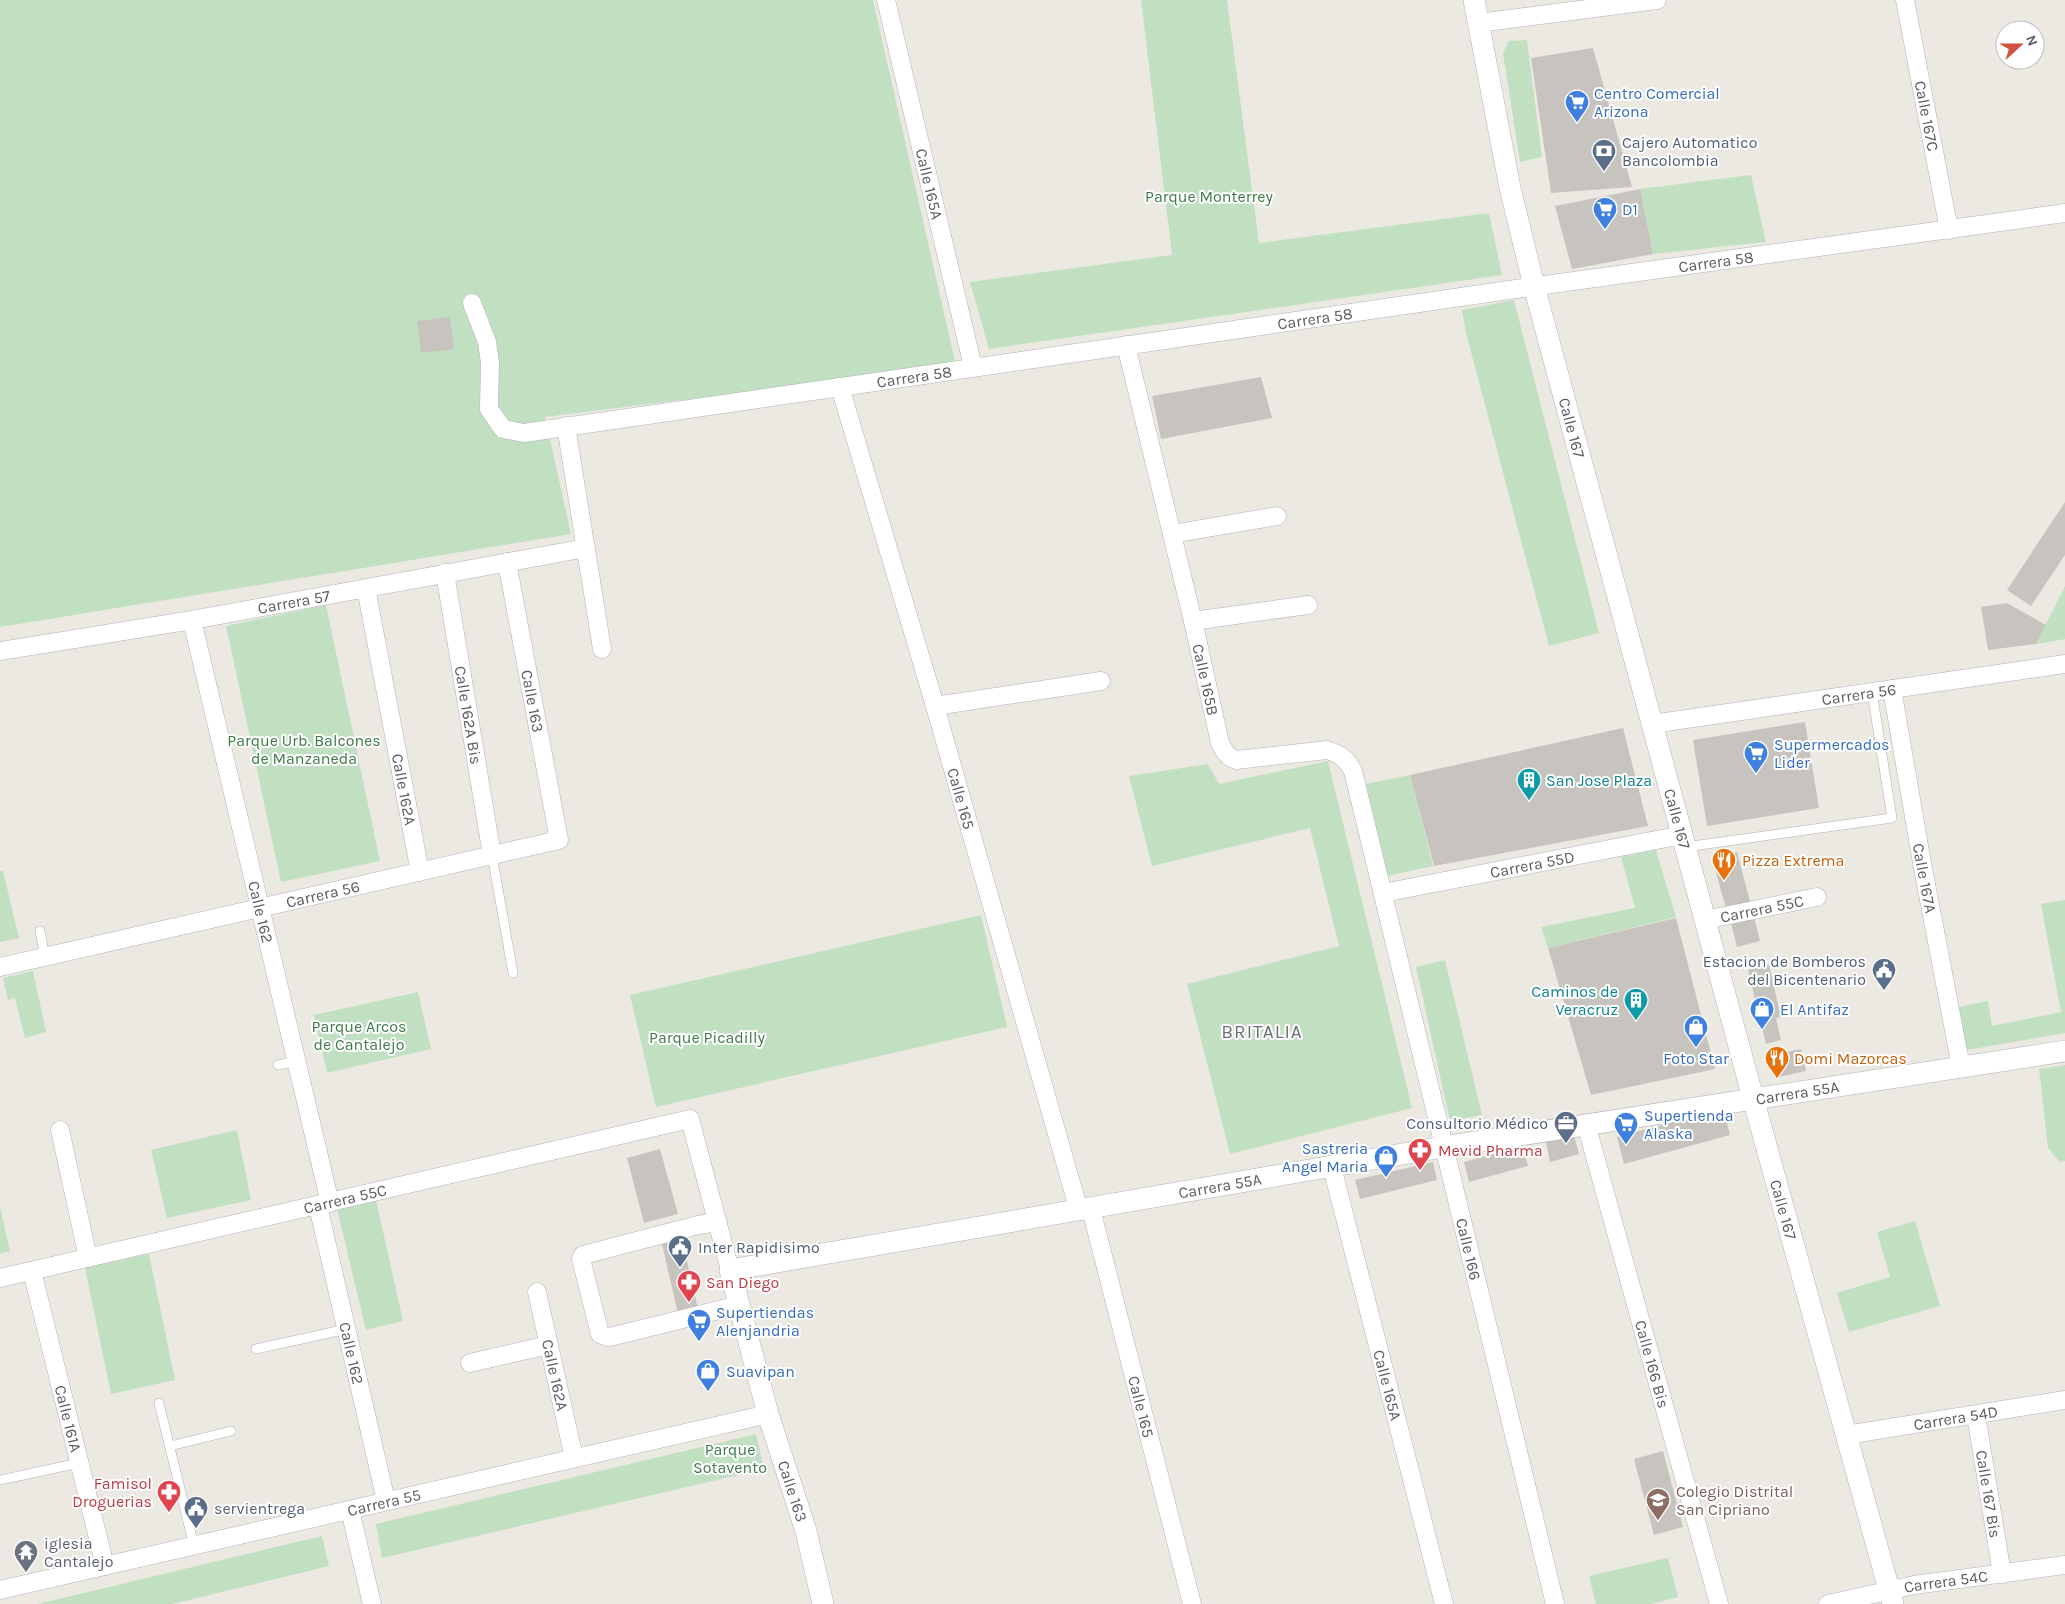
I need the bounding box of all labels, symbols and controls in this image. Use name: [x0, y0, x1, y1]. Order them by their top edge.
north arrow: [1995, 20, 2045, 70]
text: N: [2022, 33, 2041, 48]
street label: Calle 167C: [1911, 79, 1943, 153]
place label: Centro Comercial Arizona: [1594, 84, 1720, 121]
supermarket icon: Centro Comercial Arizona: [1564, 89, 1590, 123]
place label: Cajero Automatico Bancolombia: [1622, 133, 1757, 170]
bank icon: Cajero Automatico Bancolombia: [1591, 138, 1617, 172]
street label: Calle 165A: [912, 147, 947, 221]
park label: Parque Monterrey: [1145, 187, 1274, 206]
supermarket icon: D1: [1592, 196, 1618, 230]
place label: D1: [1622, 200, 1638, 219]
street label: Carrera 58: [1677, 247, 1755, 276]
street label: Carrera 58: [1276, 304, 1354, 334]
street label: Carrera 58: [875, 362, 953, 392]
street label: Calle 167: [1555, 396, 1589, 460]
street label: Carrera 57: [256, 586, 332, 618]
street label: Calle 165B: [1188, 642, 1223, 717]
street label: Calle 162A Bis: [451, 664, 486, 766]
street label: Calle 163: [517, 668, 548, 734]
street label: Carrera 56: [1820, 680, 1897, 709]
park label: Parque Urb. Balcones de Manzaneda: [227, 731, 381, 768]
place label: Supermercados Lider: [1774, 735, 1889, 772]
supermarket icon: Supermercados Lider: [1743, 740, 1769, 774]
street label: Calle 162A: [388, 752, 420, 827]
street label: Calle 165: [943, 766, 979, 832]
building icon: San Jose Plaza: [1516, 767, 1542, 801]
place label: San Jose Plaza: [1546, 771, 1652, 790]
street label: Calle 167: [1660, 787, 1694, 851]
street label: Calle 167A: [1909, 842, 1940, 915]
street label: Carrera 55D: [1489, 847, 1576, 882]
restaurant icon: Pizza Extrema: [1711, 847, 1737, 881]
place label: Pizza Extrema: [1742, 851, 1844, 870]
street label: Carrera 56: [284, 877, 362, 912]
street label: Calle 162: [244, 879, 277, 945]
street label: Carrera 55C: [1718, 891, 1806, 927]
place label: Estacion de Bomberos del Bicentenario: [1703, 952, 1866, 989]
public building icon: Estacion de Bomberos del Bicentenario: [1871, 957, 1897, 991]
place label: Caminos de Veracruz: [1531, 982, 1618, 1019]
building icon: Caminos de Veracruz: [1623, 987, 1649, 1021]
shop icon: El Antifaz: [1749, 996, 1775, 1030]
place label: El Antifaz: [1780, 1000, 1849, 1019]
shop icon: Foto Star: [1683, 1014, 1709, 1048]
park label: Parque Arcos de Cantalejo: [312, 1017, 406, 1054]
district label: BRITALIA: [1221, 1021, 1303, 1043]
park label: Parque Picadilly: [649, 1028, 765, 1047]
restaurant icon: Domi Mazorcas: [1764, 1045, 1790, 1079]
place label: Foto Star: [1663, 1049, 1729, 1068]
place label: Domi Mazorcas: [1794, 1049, 1907, 1068]
street label: Carrera 55A: [1754, 1077, 1840, 1109]
place label: Supertienda Alaska: [1644, 1106, 1734, 1143]
office icon: Consultorio Médico: [1553, 1110, 1579, 1144]
supermarket icon: Supertienda Alaska: [1613, 1111, 1639, 1145]
place label: Consultorio Médico: [1406, 1114, 1548, 1133]
pharmacy icon: Mevid Pharma: [1407, 1137, 1433, 1171]
place label: Sastreria Angel Maria: [1282, 1139, 1368, 1176]
place label: Mevid Pharma: [1438, 1141, 1543, 1160]
shop icon: Sastreria Angel Maria: [1373, 1144, 1399, 1178]
street label: Carrera 55A: [1177, 1169, 1263, 1203]
street label: Calle 167: [1766, 1177, 1801, 1242]
street label: Carrera 55C: [302, 1180, 389, 1218]
street label: Calle 166: [1452, 1216, 1485, 1282]
public building icon: Inter Rapidisimo: [667, 1234, 693, 1268]
place label: Inter Rapidisimo: [698, 1238, 820, 1257]
pharmacy icon: San Diego: [676, 1269, 702, 1303]
place label: San Diego: [706, 1273, 779, 1292]
place label: Supertiendas Alenjandria: [716, 1303, 814, 1340]
supermarket icon: Supertiendas Alenjandria: [686, 1308, 712, 1342]
street label: Calle 166 Bis: [1631, 1318, 1673, 1410]
street label: Calle 162: [335, 1320, 368, 1386]
street label: Calle 162A: [538, 1338, 572, 1413]
street label: Calle 165A: [1369, 1348, 1406, 1422]
shop icon: Suavipan: [695, 1358, 721, 1392]
place label: Suavipan: [726, 1362, 795, 1381]
street label: Calle 165: [1124, 1374, 1158, 1440]
street label: Calle 161A: [51, 1383, 85, 1454]
street label: Carrera 54D: [1912, 1402, 1999, 1434]
park label: Parque Sotavento: [693, 1440, 767, 1477]
street label: Calle 167 Bis: [1972, 1449, 2005, 1539]
street label: Calle 163: [774, 1458, 811, 1524]
place label: Famisol Droguerias: [72, 1474, 152, 1511]
pharmacy icon: Famisol Droguerias: [156, 1479, 182, 1513]
place label: Colegio Distrital San Cipriano: [1676, 1482, 1793, 1519]
street label: Carrera 55: [346, 1485, 423, 1520]
school or university icon: Colegio Distrital San Cipriano: [1645, 1487, 1671, 1521]
public building icon: servientrega: [183, 1495, 209, 1529]
place label: servientrega: [214, 1499, 305, 1518]
place label: iglesia Cantalejo: [44, 1534, 114, 1571]
temple icon: iglesia Cantalejo: [13, 1539, 39, 1573]
street label: Carrera 54C: [1902, 1566, 1989, 1597]

